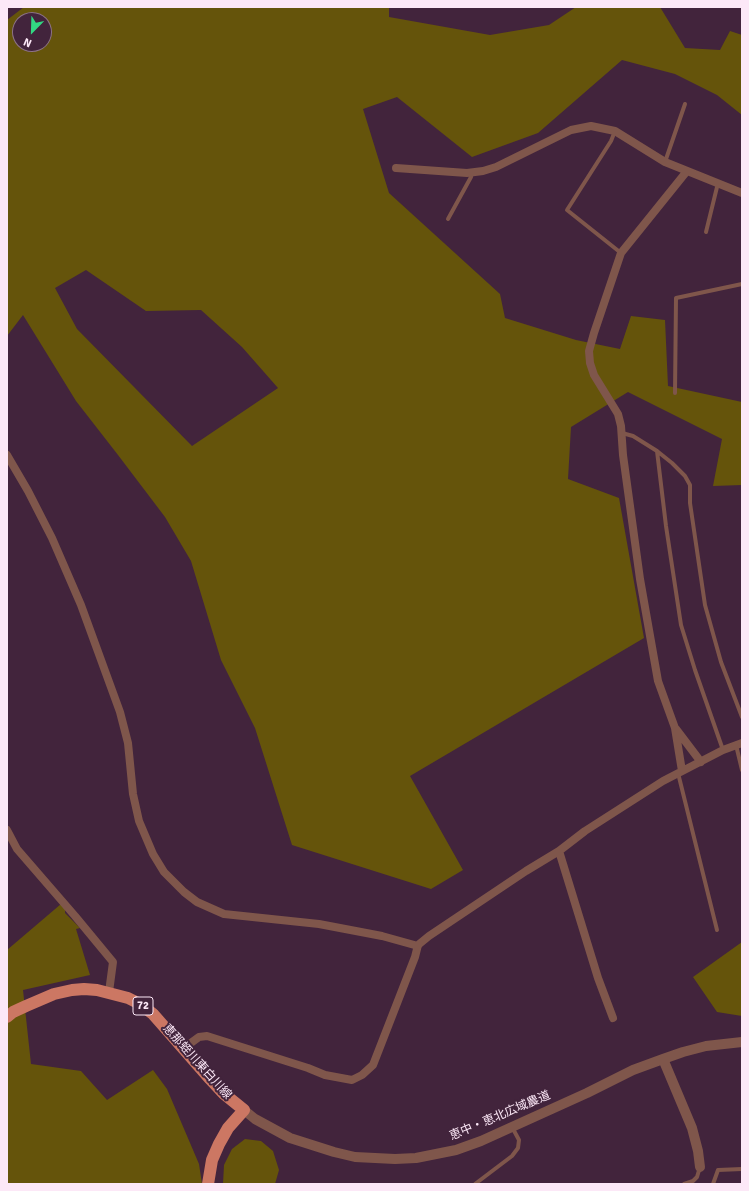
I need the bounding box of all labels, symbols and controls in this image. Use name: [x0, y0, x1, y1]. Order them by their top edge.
north arrow: [12, 12, 52, 52]
text: N: [21, 35, 34, 50]
road number: 72: [133, 997, 153, 1015]
street label: 恵那蛭川東白川線: [160, 1022, 234, 1102]
street label: 恵中・恵北広域農道: [447, 1088, 553, 1144]

